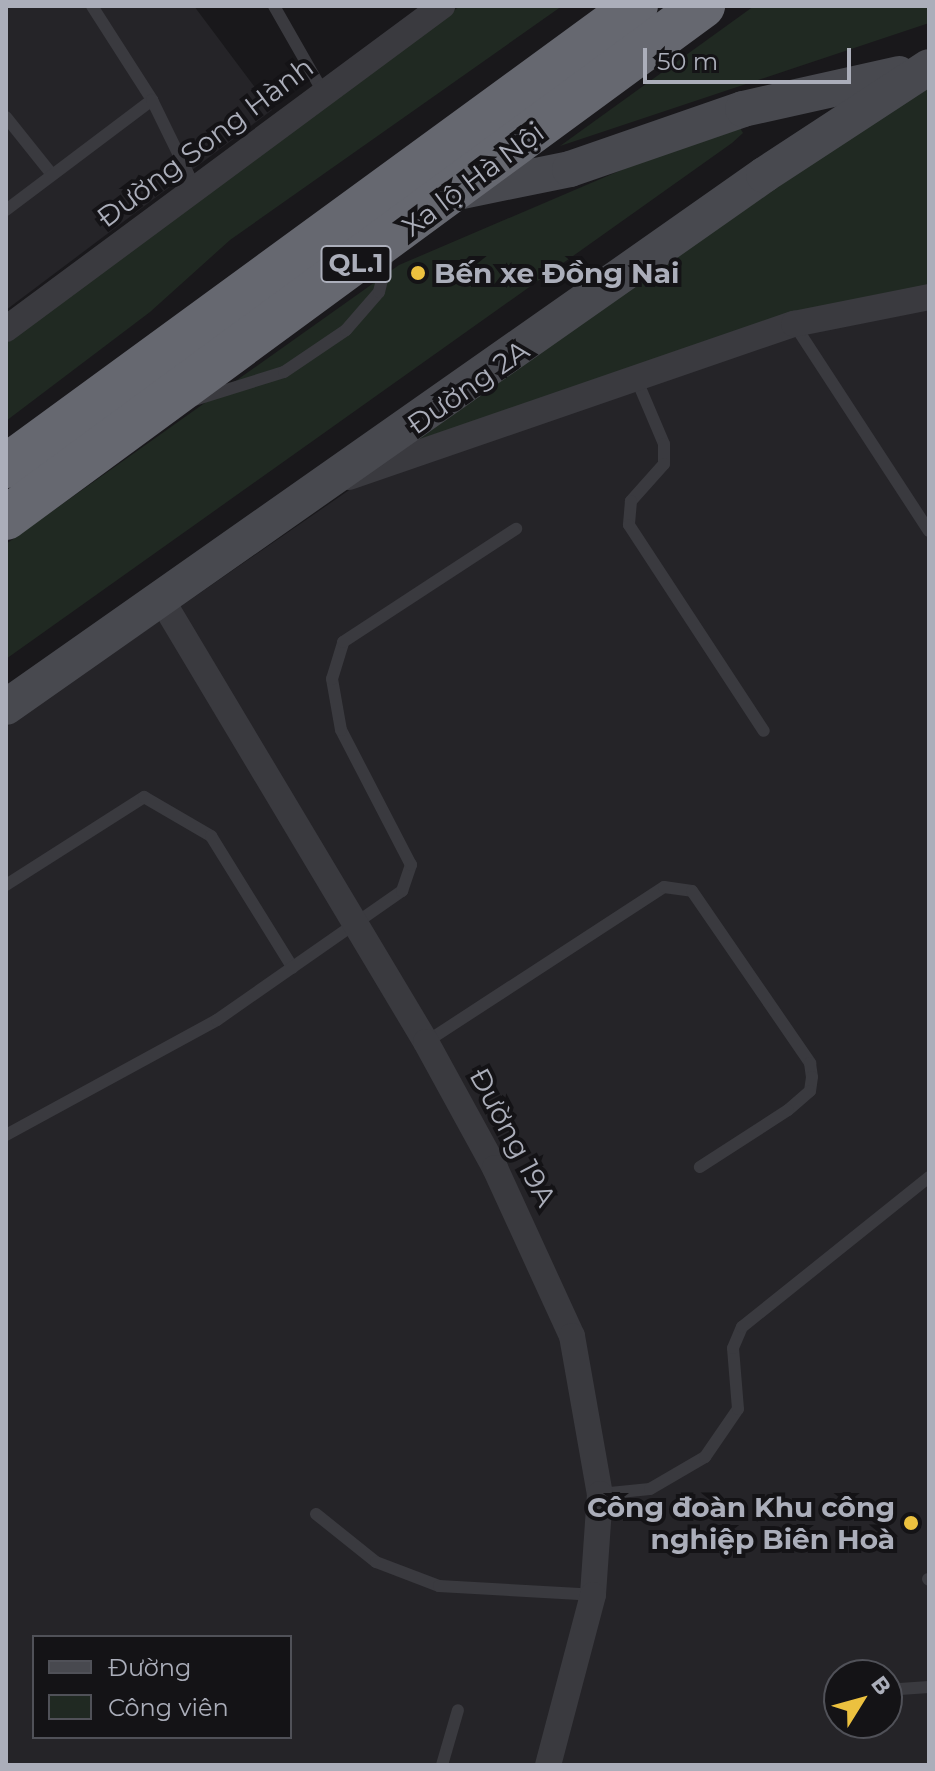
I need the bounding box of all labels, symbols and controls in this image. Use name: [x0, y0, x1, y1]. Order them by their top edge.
scale bar: [647, 32, 855, 82]
text: 50 m: [657, 47, 718, 76]
street label: Đường Song Hành: [90, 50, 320, 234]
street label: Xa lộ Hà Nội: [396, 115, 550, 243]
road number: QL.1: [320, 242, 392, 286]
place label: Bến xe Đồng Nai: [434, 256, 679, 290]
marker: Bến xe Đồng Nai: [409, 264, 427, 282]
street label: Đường 2A: [401, 333, 535, 441]
street label: Đường 19A: [463, 1062, 563, 1212]
place label: Công đoàn Khu công nghiệp Biên Hoà: [587, 1490, 895, 1556]
marker: Công đoàn Khu công nghiệp Biên Hoà: [902, 1514, 920, 1532]
legend: [32, 1635, 292, 1739]
text: Đường: [108, 1653, 191, 1682]
north arrow: [823, 1659, 903, 1739]
text: B: [865, 1671, 897, 1700]
text: Công viên: [108, 1693, 229, 1722]

